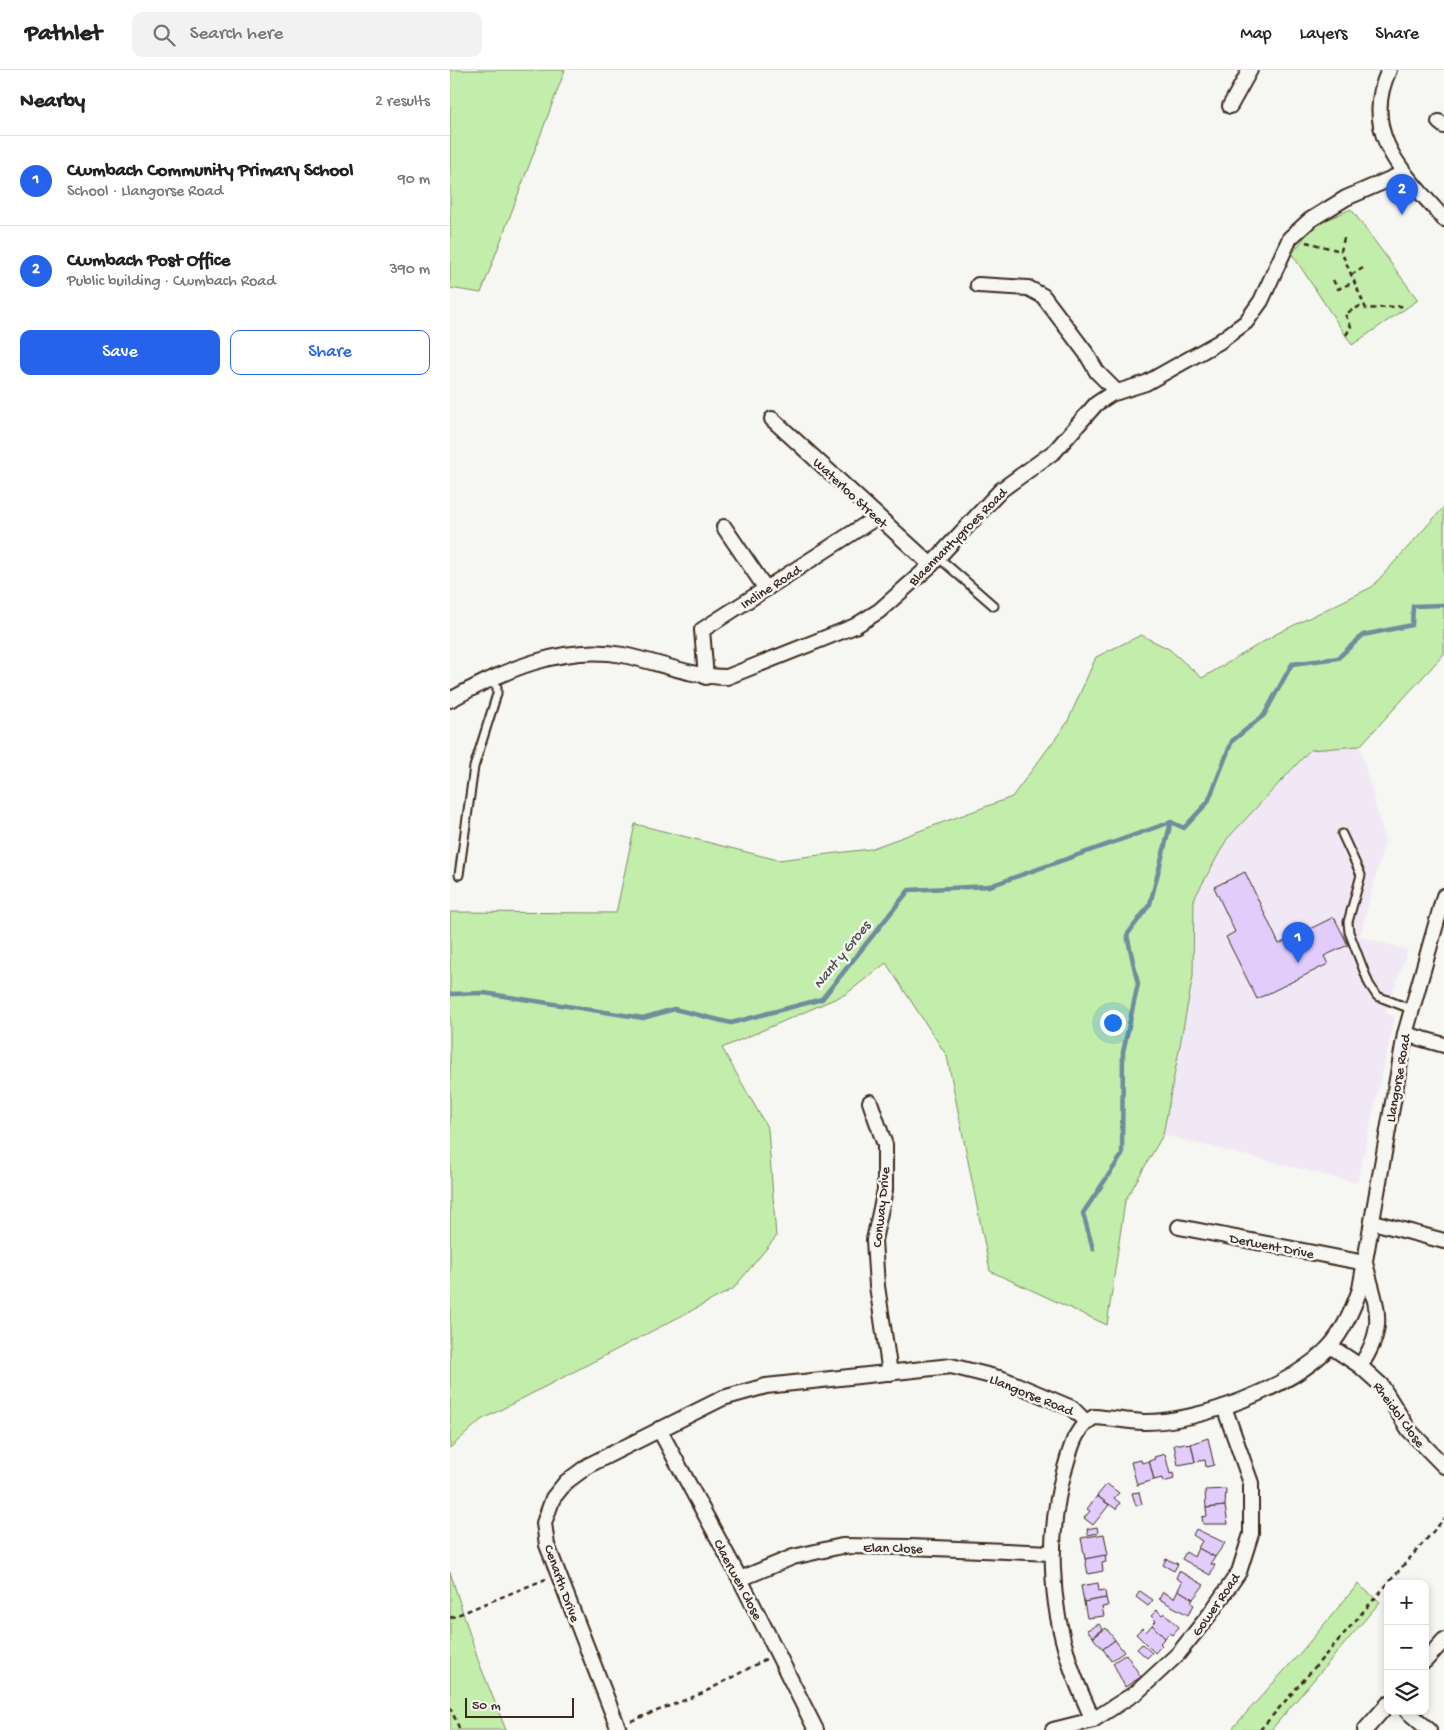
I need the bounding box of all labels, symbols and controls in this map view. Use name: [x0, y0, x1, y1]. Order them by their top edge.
search box: [132, 12, 482, 57]
text: Pathlet: [25, 20, 102, 49]
icon: search: [150, 21, 178, 49]
text: Search here: [190, 23, 283, 46]
text: Map: [1240, 24, 1272, 45]
text: Layers: [1300, 24, 1347, 45]
text: Share: [1375, 24, 1419, 45]
text: Nearby: [20, 90, 85, 115]
text: 2 results: [375, 93, 430, 112]
text: Cwmbach Community Primary School: [67, 160, 353, 183]
text: 1: [33, 171, 39, 190]
text: 90 m: [398, 171, 430, 190]
pin: 2: [1386, 174, 1418, 215]
text: School · Llangorse Road: [67, 183, 223, 202]
text: Cwmbach Post Office: [67, 250, 230, 273]
text: 2: [32, 261, 40, 280]
text: 390 m: [389, 261, 430, 280]
text: Public building · Cwmbach Road: [67, 273, 276, 292]
button: Save: [20, 330, 220, 375]
button: Share: [230, 330, 430, 375]
street label: Waterloo Street: [808, 455, 891, 534]
street label: Blaennantygroes Road: [905, 484, 1013, 591]
street label: Incline Road: [738, 561, 806, 614]
water label: Nant y Groes: [810, 917, 876, 993]
pin: 1: [1282, 922, 1314, 963]
your location: [1100, 1010, 1126, 1036]
street label: Llangorse Road: [1383, 1031, 1416, 1124]
street label: Conway Drive: [870, 1165, 895, 1248]
street label: Derwent Drive: [1227, 1231, 1316, 1264]
street label: Llangorse Road: [987, 1372, 1077, 1422]
street label: Rheidol Close: [1368, 1379, 1428, 1452]
street label: Claerwen Close: [708, 1537, 766, 1624]
street label: Elan Close: [863, 1540, 924, 1559]
street label: Cenarth Drive: [539, 1543, 583, 1626]
street label: Gower Road: [1189, 1569, 1246, 1640]
map controls: [1384, 1580, 1429, 1715]
button: +: [1384, 1580, 1429, 1625]
button: −: [1384, 1625, 1429, 1670]
button: layers: [1384, 1670, 1429, 1715]
scale bar: [465, 1695, 574, 1718]
text: 50 m: [472, 1698, 501, 1715]

